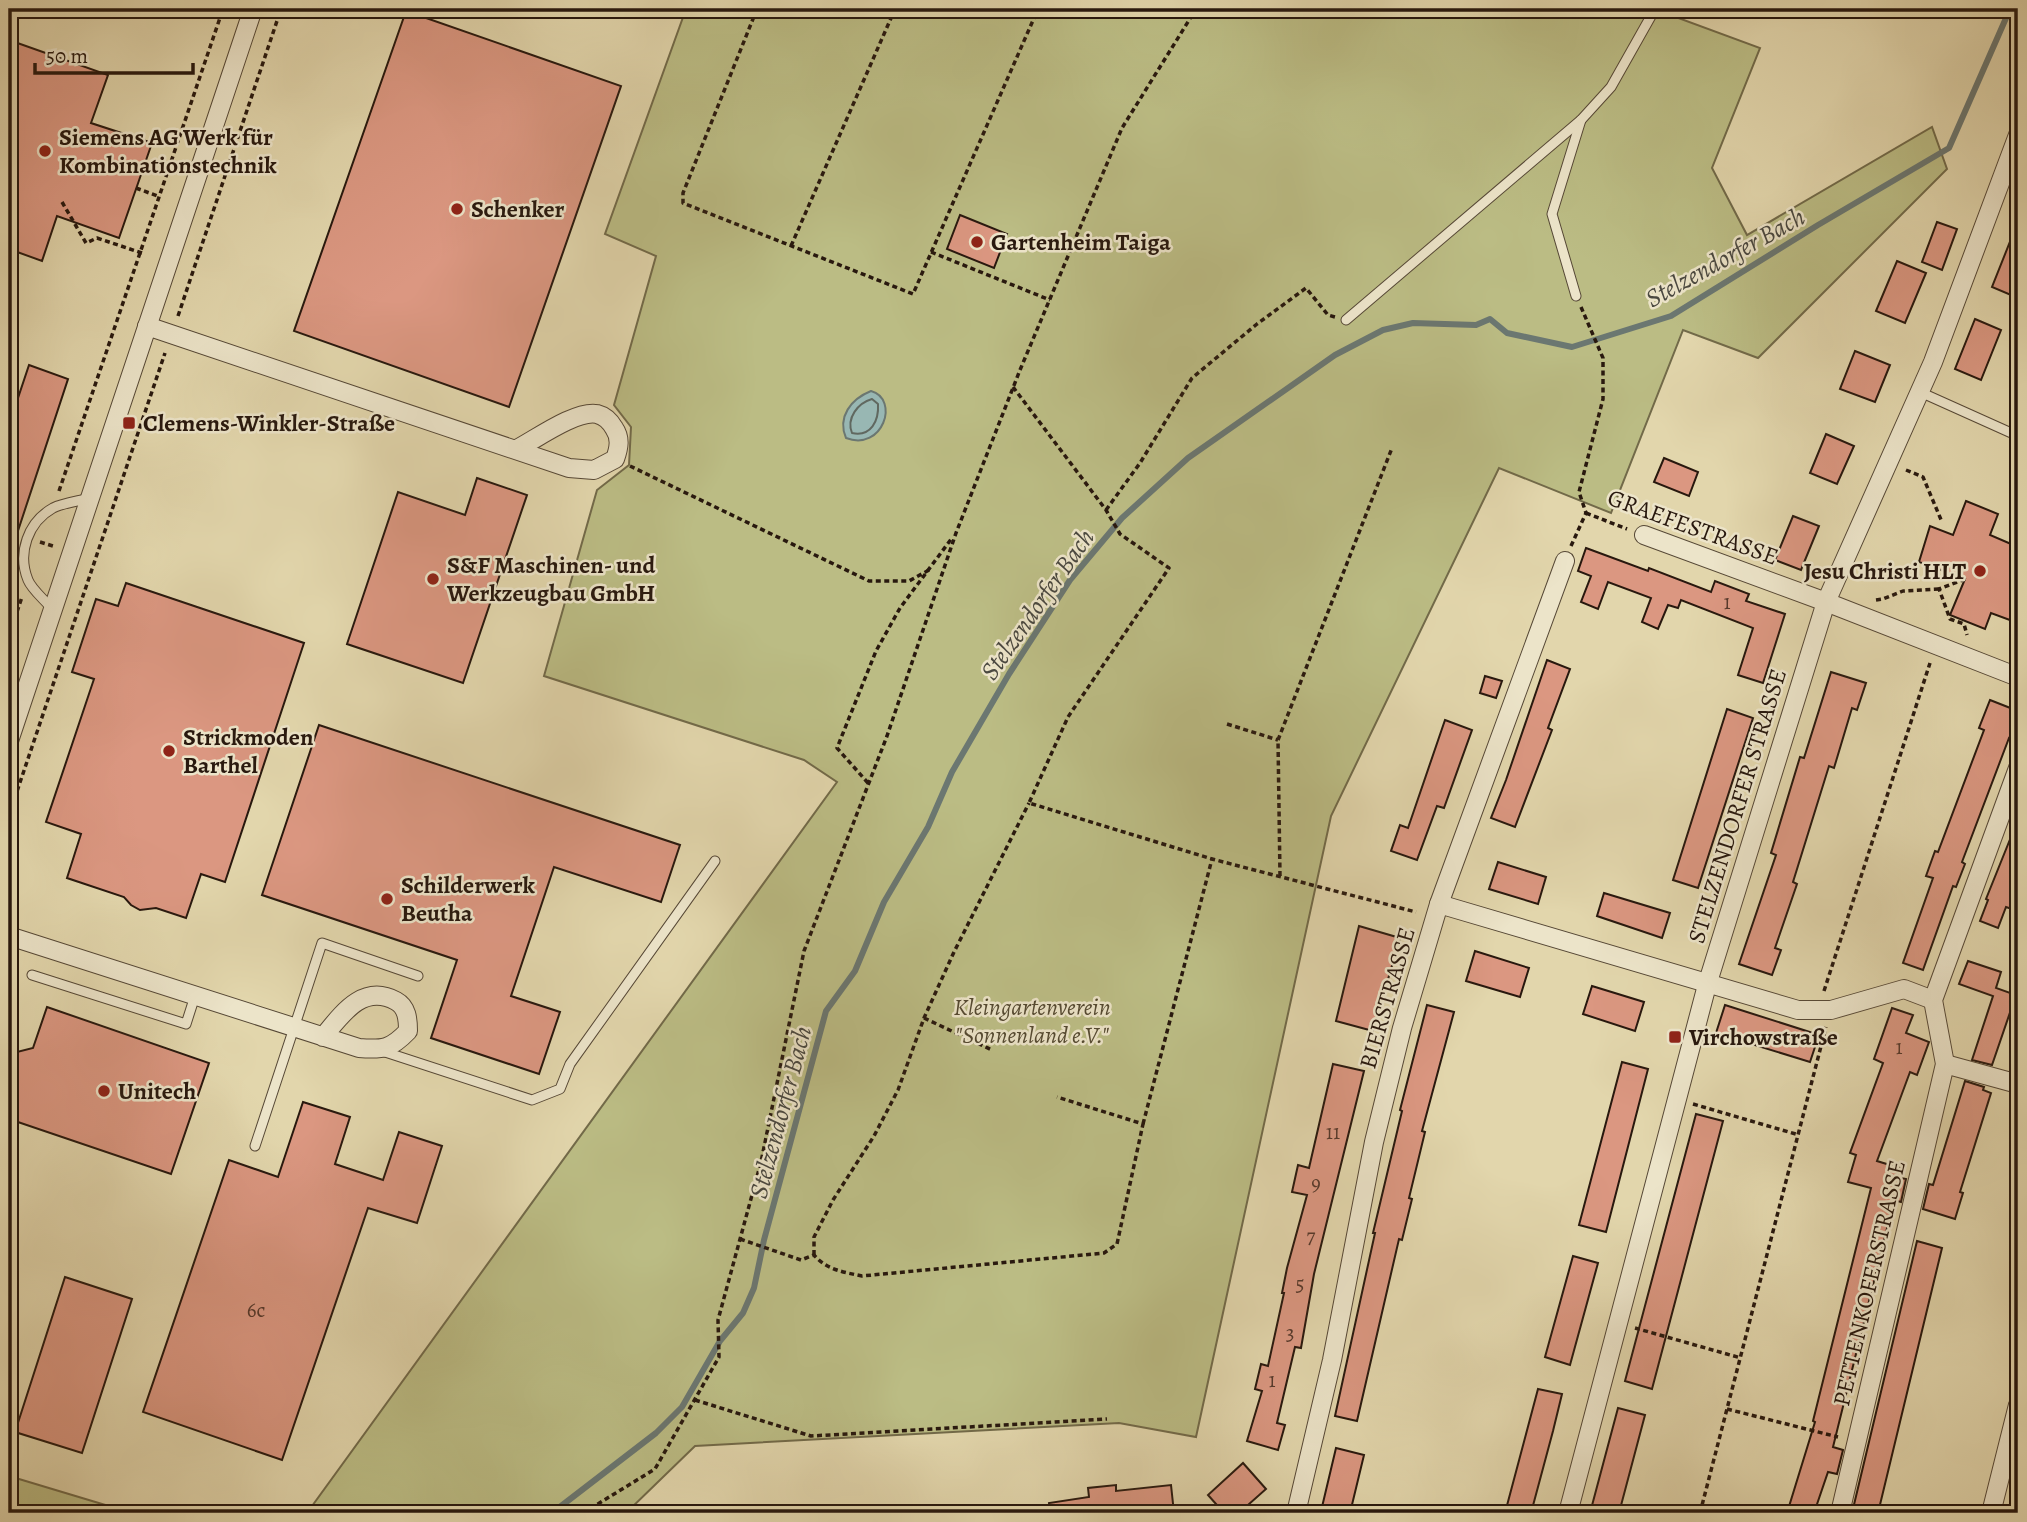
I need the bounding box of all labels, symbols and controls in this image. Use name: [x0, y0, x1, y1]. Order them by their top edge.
scale bar: [35, 32, 192, 76]
text: 50 m: [46, 42, 88, 70]
place label: Siemens AG Werk für Kombinationstechnik: [59, 121, 277, 181]
marker: Siemens AG Werk für Kombinationstechnik: [37, 143, 53, 159]
place label: Schenker: [471, 193, 564, 225]
water label: Stelzendorfer Bach: [1639, 199, 1811, 316]
marker: Schenker: [449, 201, 465, 217]
place label: Gartenheim Taiga: [991, 226, 1171, 258]
marker: Gartenheim Taiga: [969, 234, 985, 250]
place label: Clemens-Winkler-Straße: [143, 407, 395, 439]
marker: Clemens-Winkler-Straße: [121, 415, 137, 431]
street label: GRAEFESTRASSE: [1603, 481, 1783, 573]
water label: Stelzendorfer Bach: [972, 522, 1103, 687]
place label: S&F Maschinen- und Werkzeugbau GmbH: [446, 549, 656, 609]
place label: Jesu Christi HLT: [1804, 555, 1966, 587]
marker: Jesu Christi HLT: [1972, 563, 1988, 579]
marker: S&F Maschinen- und Werkzeugbau GmbH: [425, 571, 441, 587]
house number: 1: [1723, 588, 1731, 616]
street label: STELZENDORFER STRASSE: [1680, 665, 1794, 947]
place label: Strickmoden Barthel: [183, 721, 314, 781]
marker: Strickmoden Barthel: [161, 743, 177, 759]
place label: Schilderwerk Beutha: [401, 869, 535, 929]
marker: Schilderwerk Beutha: [379, 891, 395, 907]
street label: BIERSTRASSE: [1352, 923, 1422, 1073]
park label: Kleingartenverein "Sonnenland e.V.": [953, 991, 1111, 1051]
place label: Virchowstraße: [1688, 1021, 1838, 1053]
water label: Stelzendorfer Bach: [741, 1022, 820, 1202]
marker: Virchowstraße: [1667, 1029, 1683, 1045]
house number: 1: [1895, 1033, 1903, 1061]
place label: Unitech: [118, 1075, 196, 1107]
marker: Unitech: [96, 1083, 112, 1099]
house number: 11: [1326, 1118, 1340, 1146]
street label: PETTENKOFERSTRASSE: [1825, 1157, 1913, 1409]
house number: 9: [1311, 1169, 1321, 1197]
house number: 7: [1307, 1222, 1316, 1250]
house number: 5: [1295, 1270, 1305, 1298]
house number: 6c: [247, 1296, 265, 1324]
house number: 3: [1286, 1319, 1294, 1347]
house number: 1: [1268, 1366, 1276, 1394]

